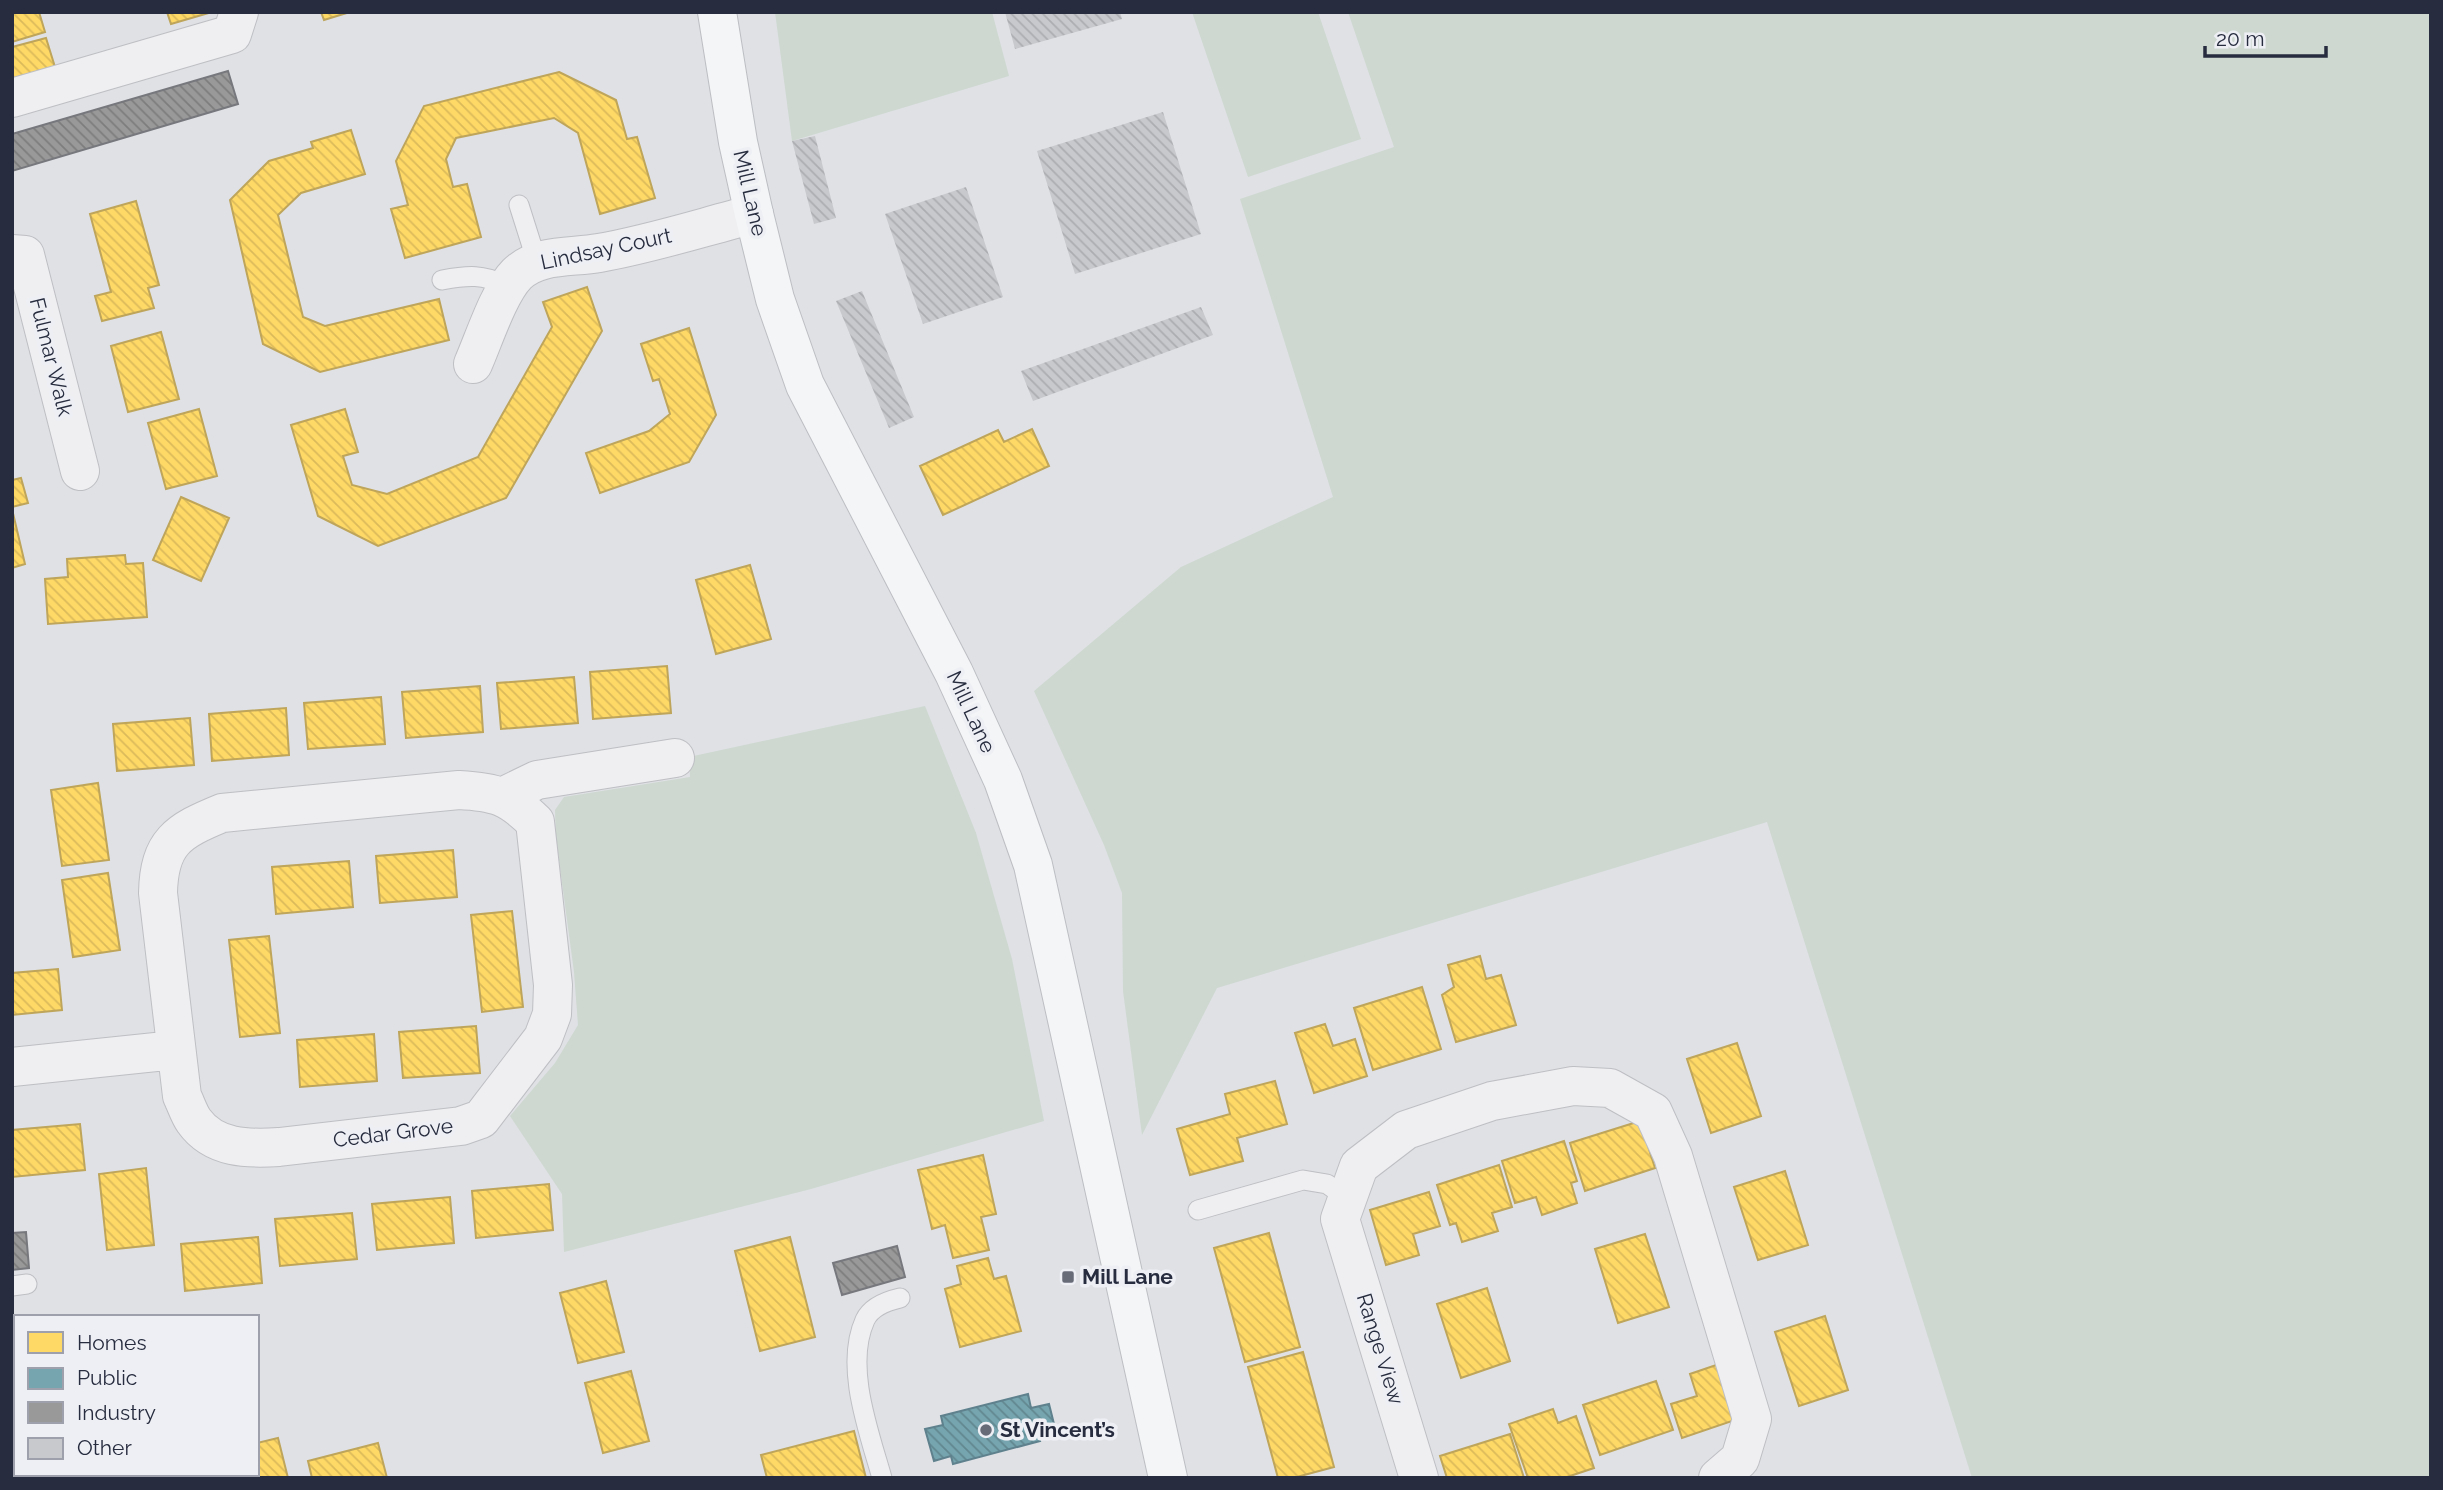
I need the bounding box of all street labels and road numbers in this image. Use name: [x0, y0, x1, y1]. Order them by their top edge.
street label: Mill Lane: [728, 147, 772, 238]
street label: Lindsay Court: [538, 222, 674, 275]
street label: Fulmar Walk: [25, 295, 78, 419]
street label: Mill Lane: [942, 667, 1001, 757]
street label: Cedar Grove: [331, 1113, 454, 1152]
street label: Range View: [1352, 1290, 1409, 1408]

